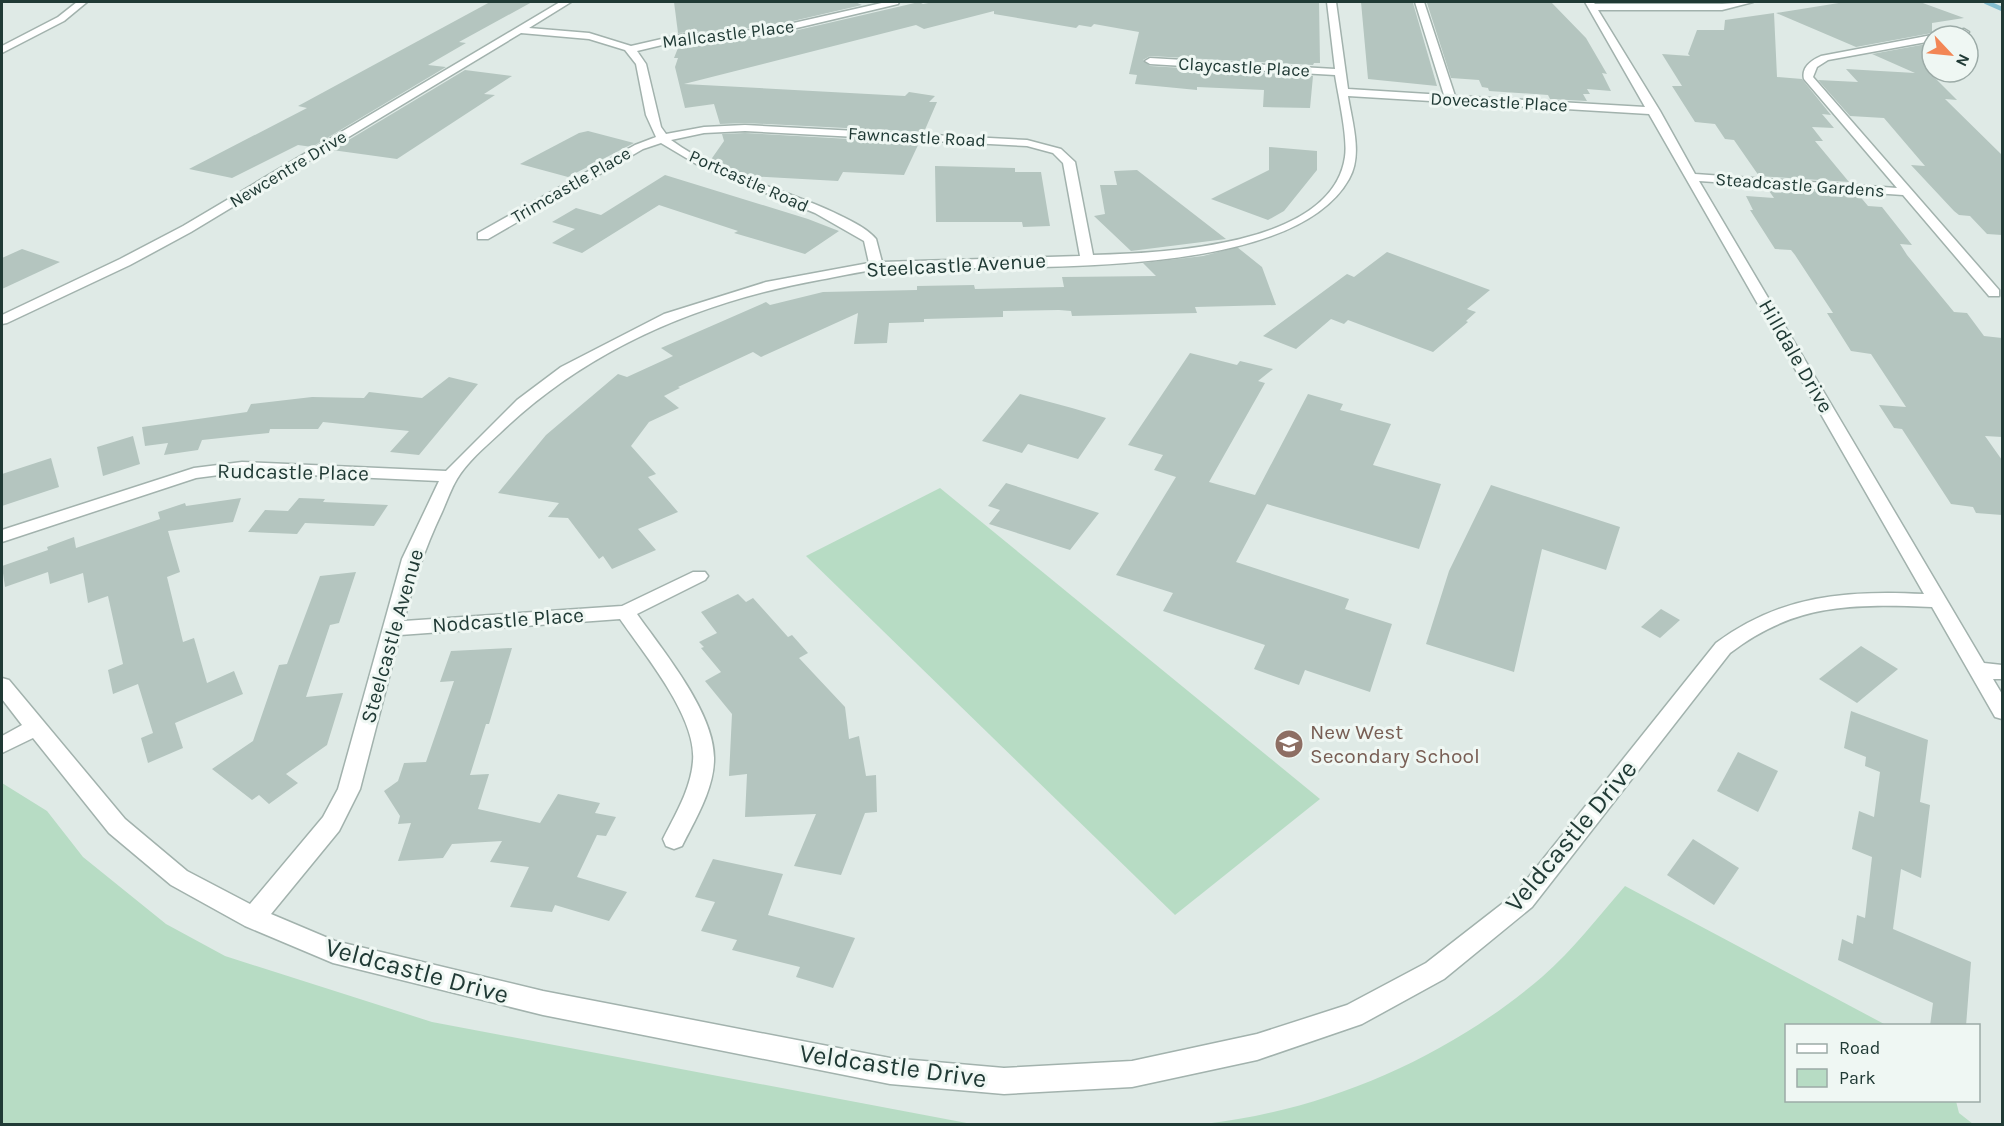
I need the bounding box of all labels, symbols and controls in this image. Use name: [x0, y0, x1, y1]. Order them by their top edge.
street label: Mallcastle Place: [661, 15, 795, 53]
north arrow: [1920, 24, 1980, 84]
text: N: [1952, 51, 1974, 70]
street label: Claycastle Place: [1178, 53, 1310, 81]
street label: Dovecastle Place: [1430, 87, 1568, 117]
street label: Fawncastle Road: [847, 122, 987, 152]
street label: Newcentre Drive: [225, 125, 351, 213]
street label: Trimcastle Place: [508, 142, 634, 228]
street label: Portcastle Road: [686, 145, 812, 217]
street label: Steadcastle Gardens: [1715, 168, 1885, 202]
street label: Steelcastle Avenue: [865, 248, 1047, 282]
street label: Hilldale Drive: [1754, 295, 1838, 417]
street label: Rudcastle Place: [217, 459, 369, 485]
street label: Steelcastle Avenue: [356, 546, 428, 726]
street label: Nodcastle Place: [431, 603, 585, 637]
place label: New West Secondary School: [1310, 720, 1480, 768]
school or university icon: New West Secondary School: [1273, 728, 1305, 760]
street label: Veldcastle Drive: [1499, 754, 1643, 918]
street label: Veldcastle Drive: [322, 932, 512, 1010]
legend: [1785, 1024, 1980, 1102]
text: Road: [1839, 1037, 1880, 1059]
street label: Veldcastle Drive: [797, 1038, 989, 1094]
text: Park: [1839, 1067, 1876, 1089]

